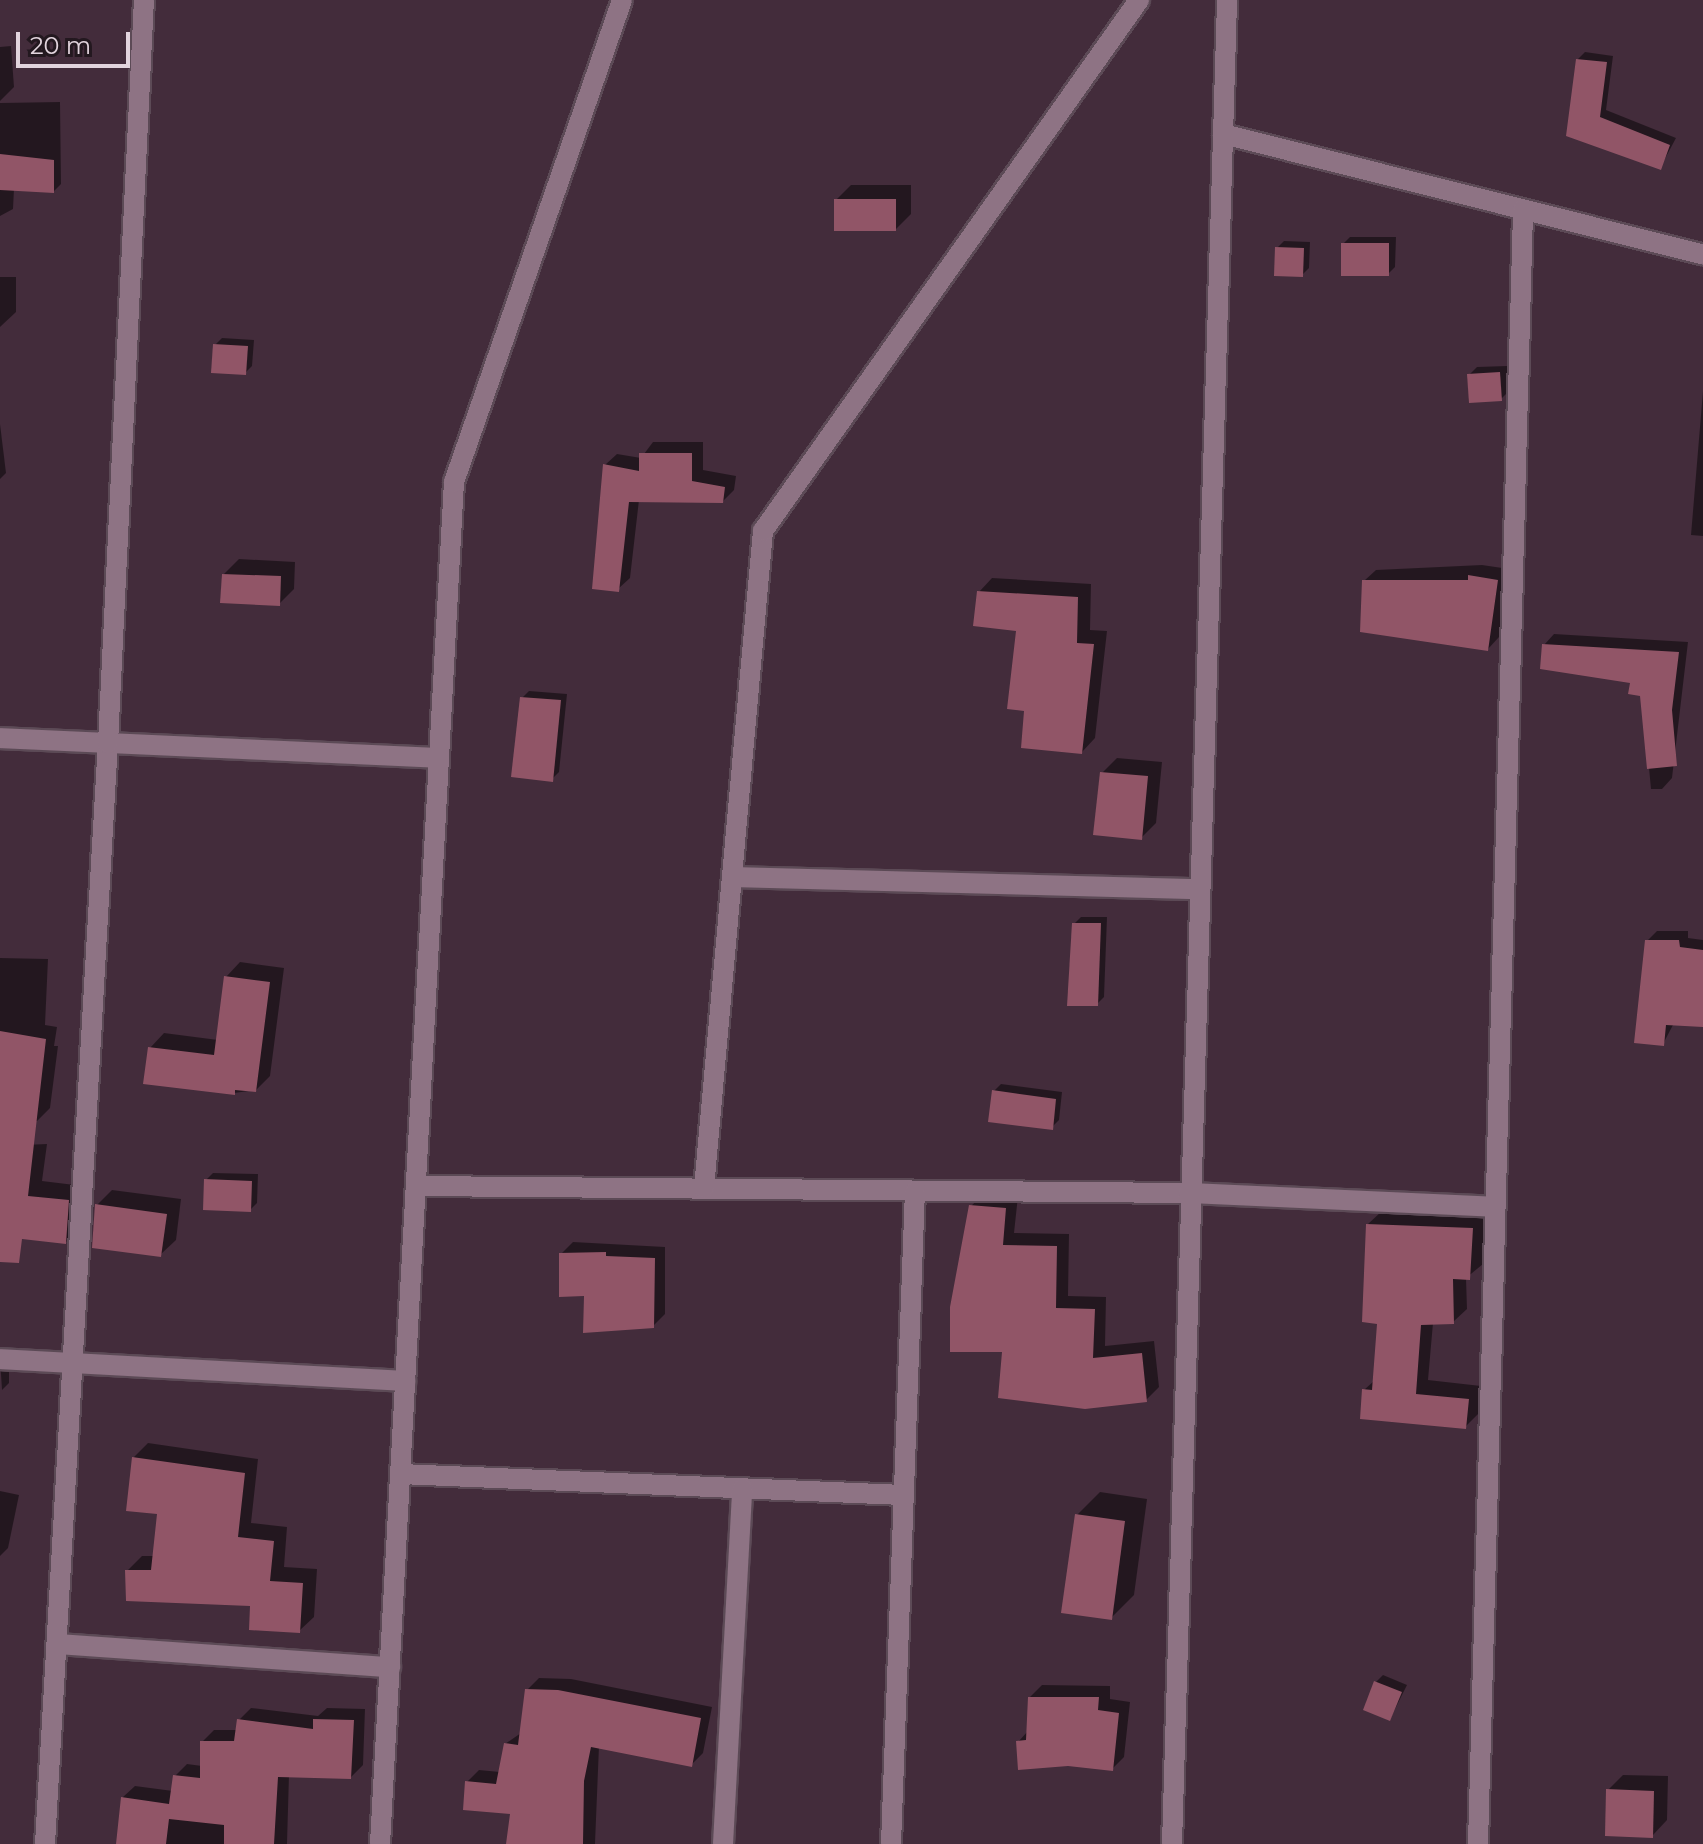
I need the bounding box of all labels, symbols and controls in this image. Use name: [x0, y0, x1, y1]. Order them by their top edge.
scale bar: [20, 16, 134, 66]
text: 20 m: [30, 31, 91, 60]

